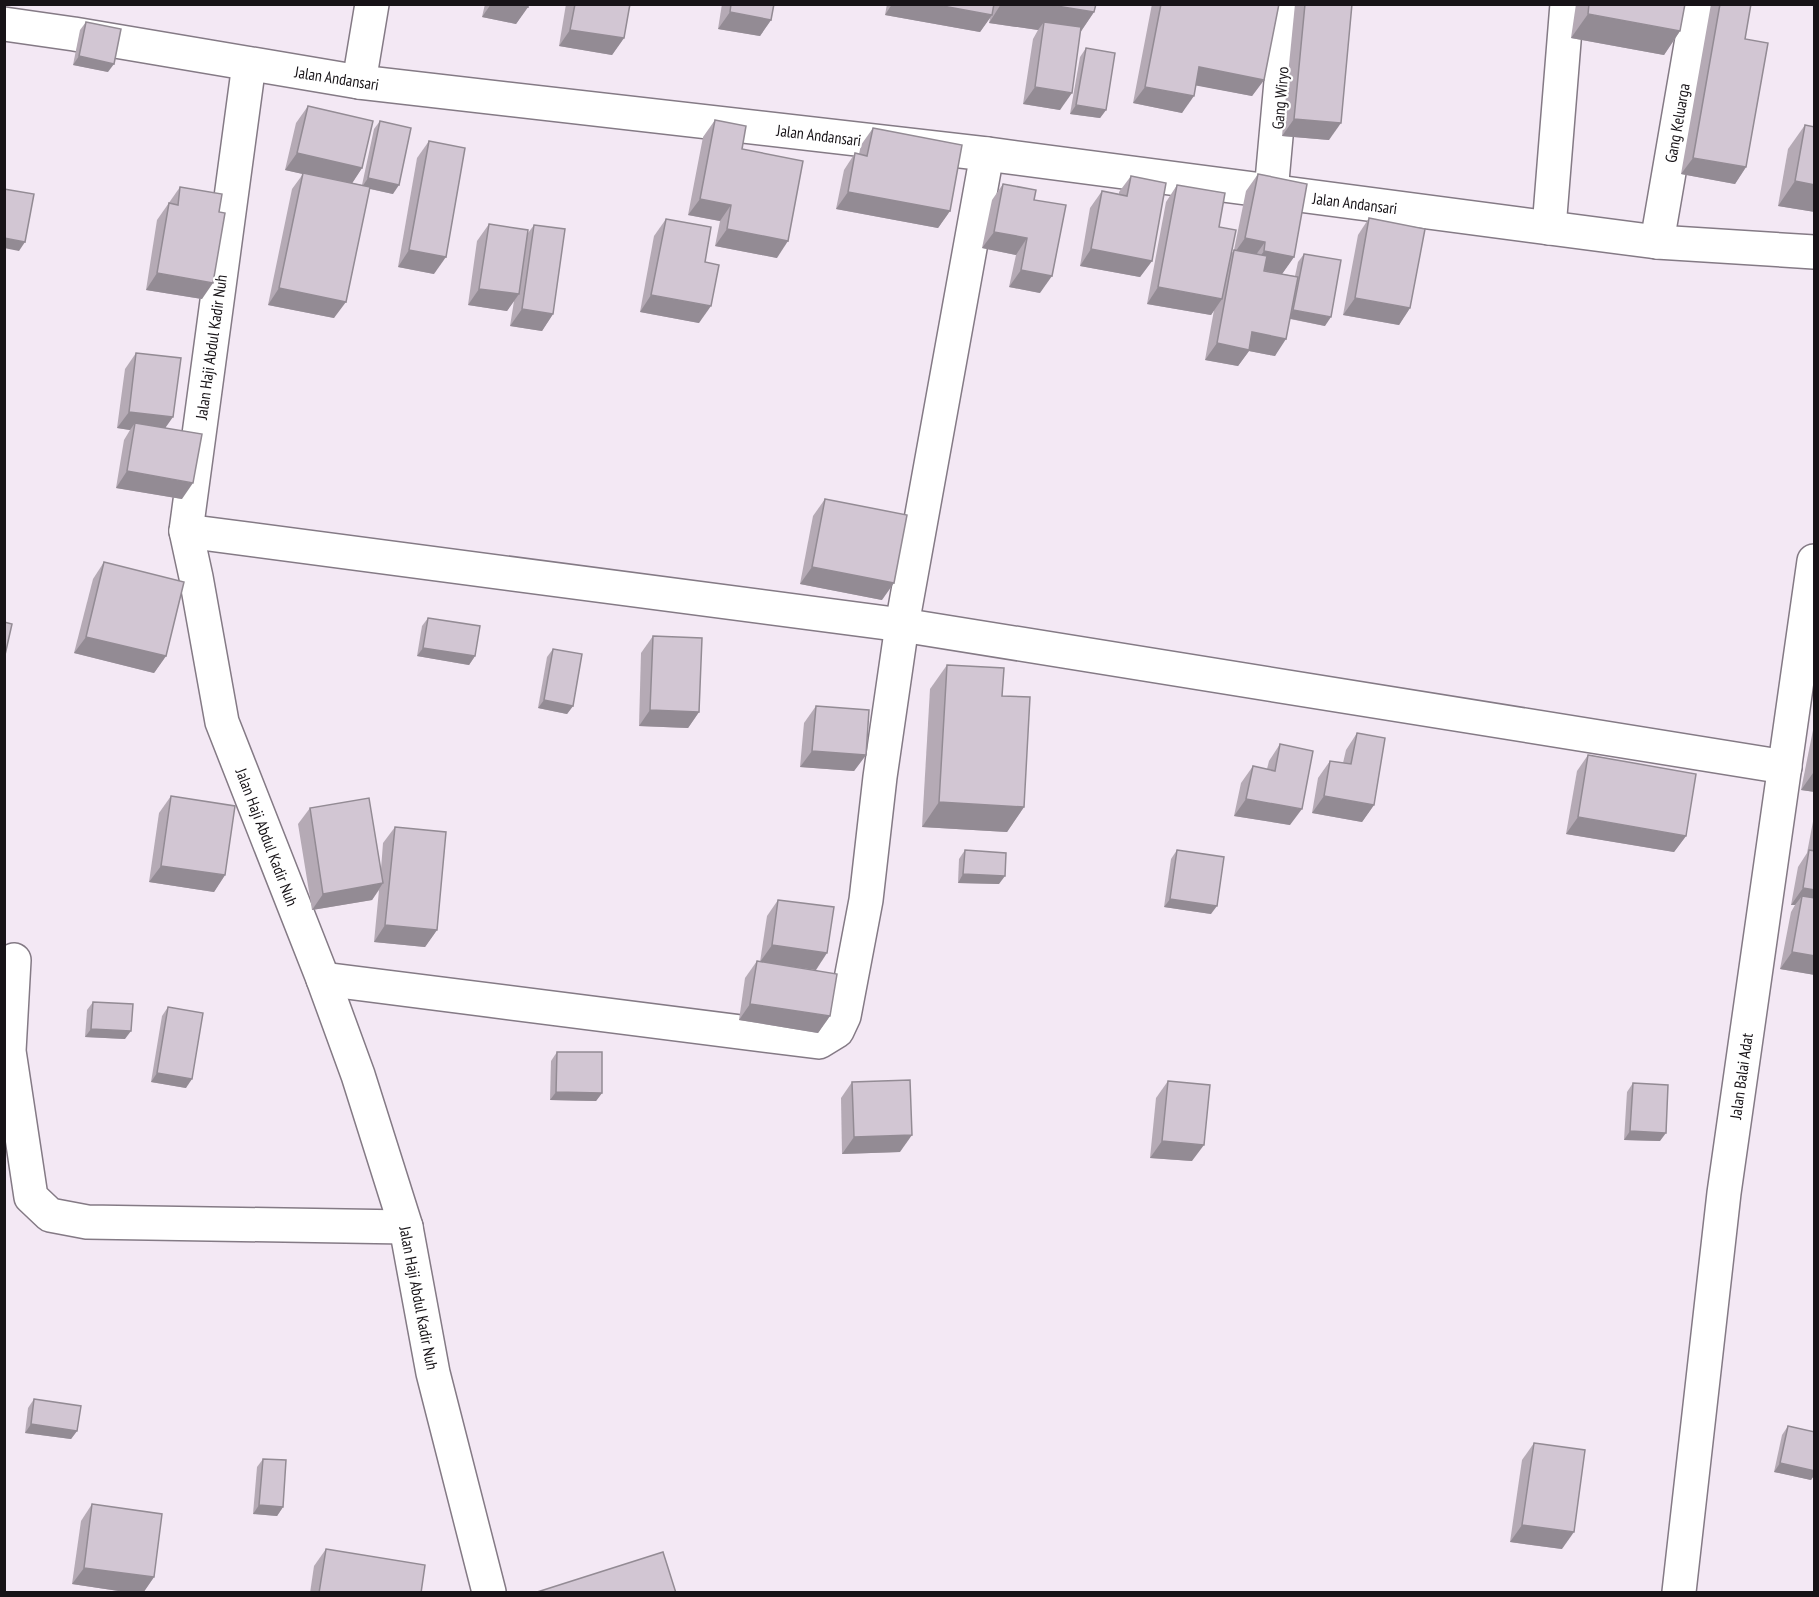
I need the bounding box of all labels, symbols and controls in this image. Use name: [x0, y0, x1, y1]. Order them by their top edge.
street label: Jalan Andansari: [292, 61, 381, 95]
street label: Gang Wiryo: [1267, 66, 1293, 130]
street label: Gang Keluarga: [1660, 82, 1694, 164]
street label: Jalan Andansari: [775, 120, 862, 150]
street label: Jalan Andansari: [1311, 188, 1398, 218]
street label: Jalan Haji Abdul Kadir Nuh: [191, 273, 231, 422]
street label: Jalan Haji Abdul Kadir Nuh: [231, 764, 302, 909]
street label: Jalan Balai Adat: [1725, 1031, 1757, 1121]
street label: Jalan Haji Abdul Kadir Nuh: [395, 1224, 443, 1372]

